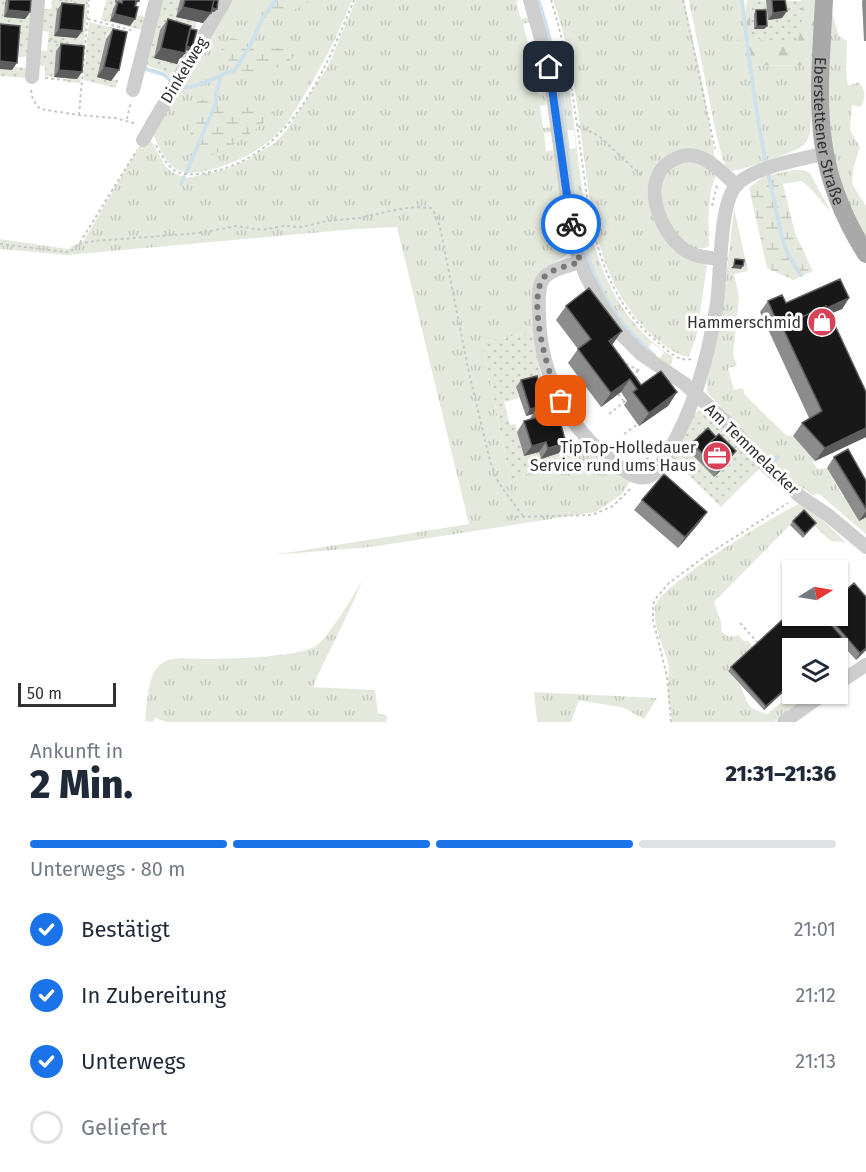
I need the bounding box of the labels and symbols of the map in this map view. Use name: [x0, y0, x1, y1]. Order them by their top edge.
street label: Dinkelweg: [157, 33, 212, 107]
pin: [523, 41, 574, 92]
street label: Eberstettener Straße: [810, 57, 849, 208]
courier: [541, 194, 601, 254]
shop icon: Hammerschmid: [806, 306, 838, 338]
place label: Hammerschmid: [687, 313, 801, 332]
pin: [535, 375, 586, 426]
street label: Am Temmelacker: [701, 399, 804, 499]
place label: TipTop-Holledauer Service rund ums Haus: [530, 438, 697, 475]
office icon: TipTop-Holledauer Service rund ums Haus: [701, 440, 733, 472]
north arrow: [782, 560, 848, 626]
scale bar: [18, 680, 116, 708]

